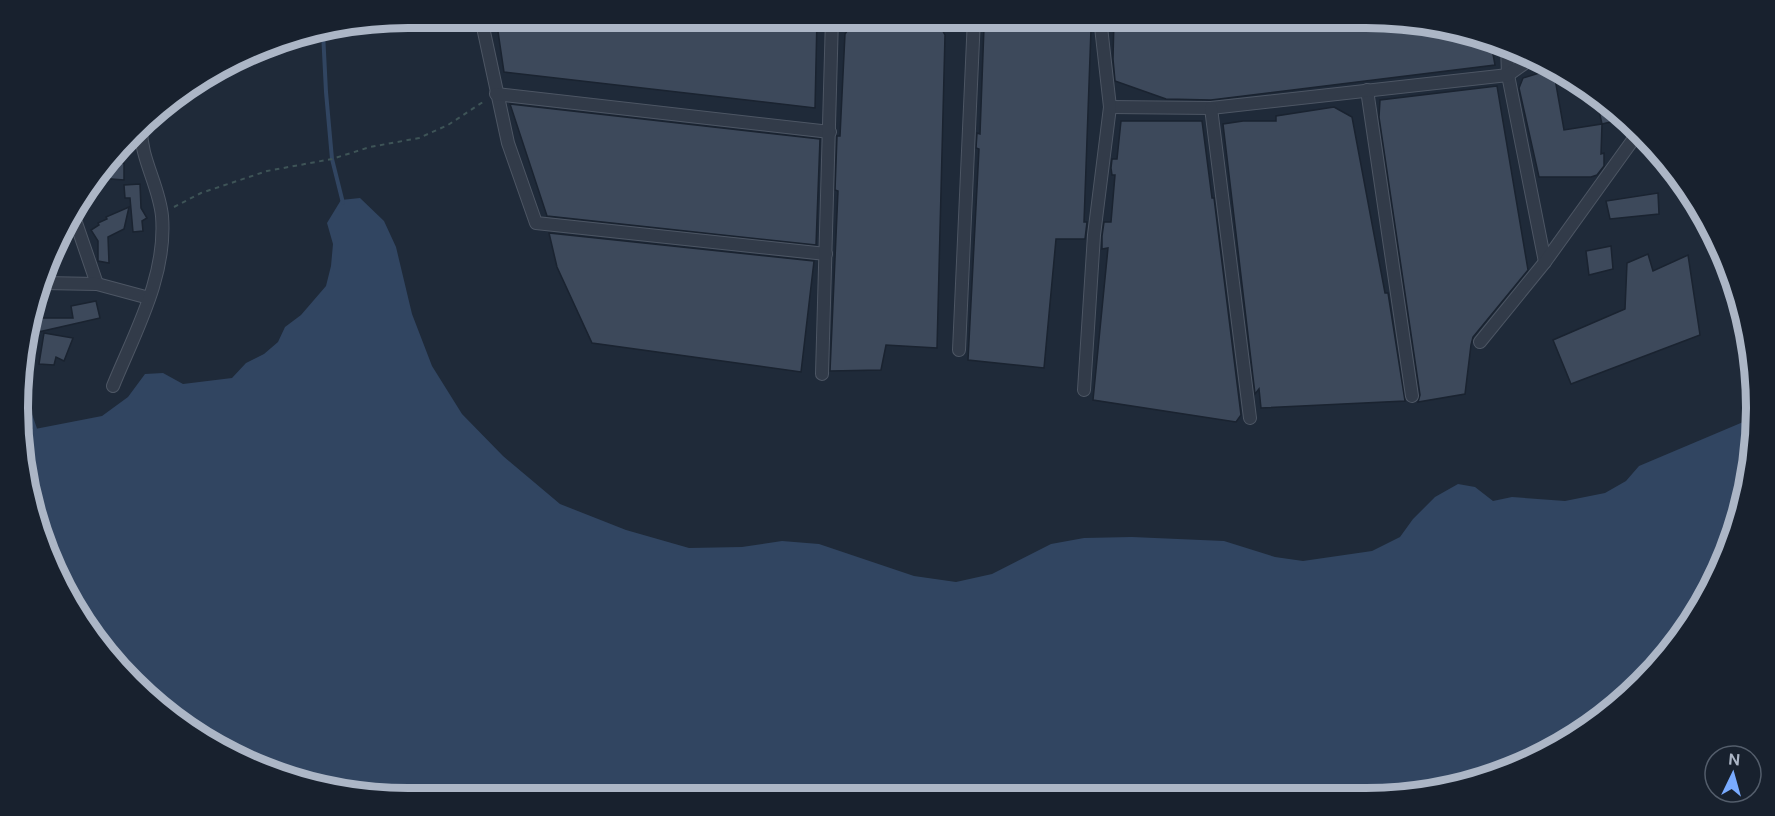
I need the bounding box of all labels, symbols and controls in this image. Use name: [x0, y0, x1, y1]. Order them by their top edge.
north arrow: [1703, 744, 1763, 804]
text: N: [1728, 749, 1741, 771]

